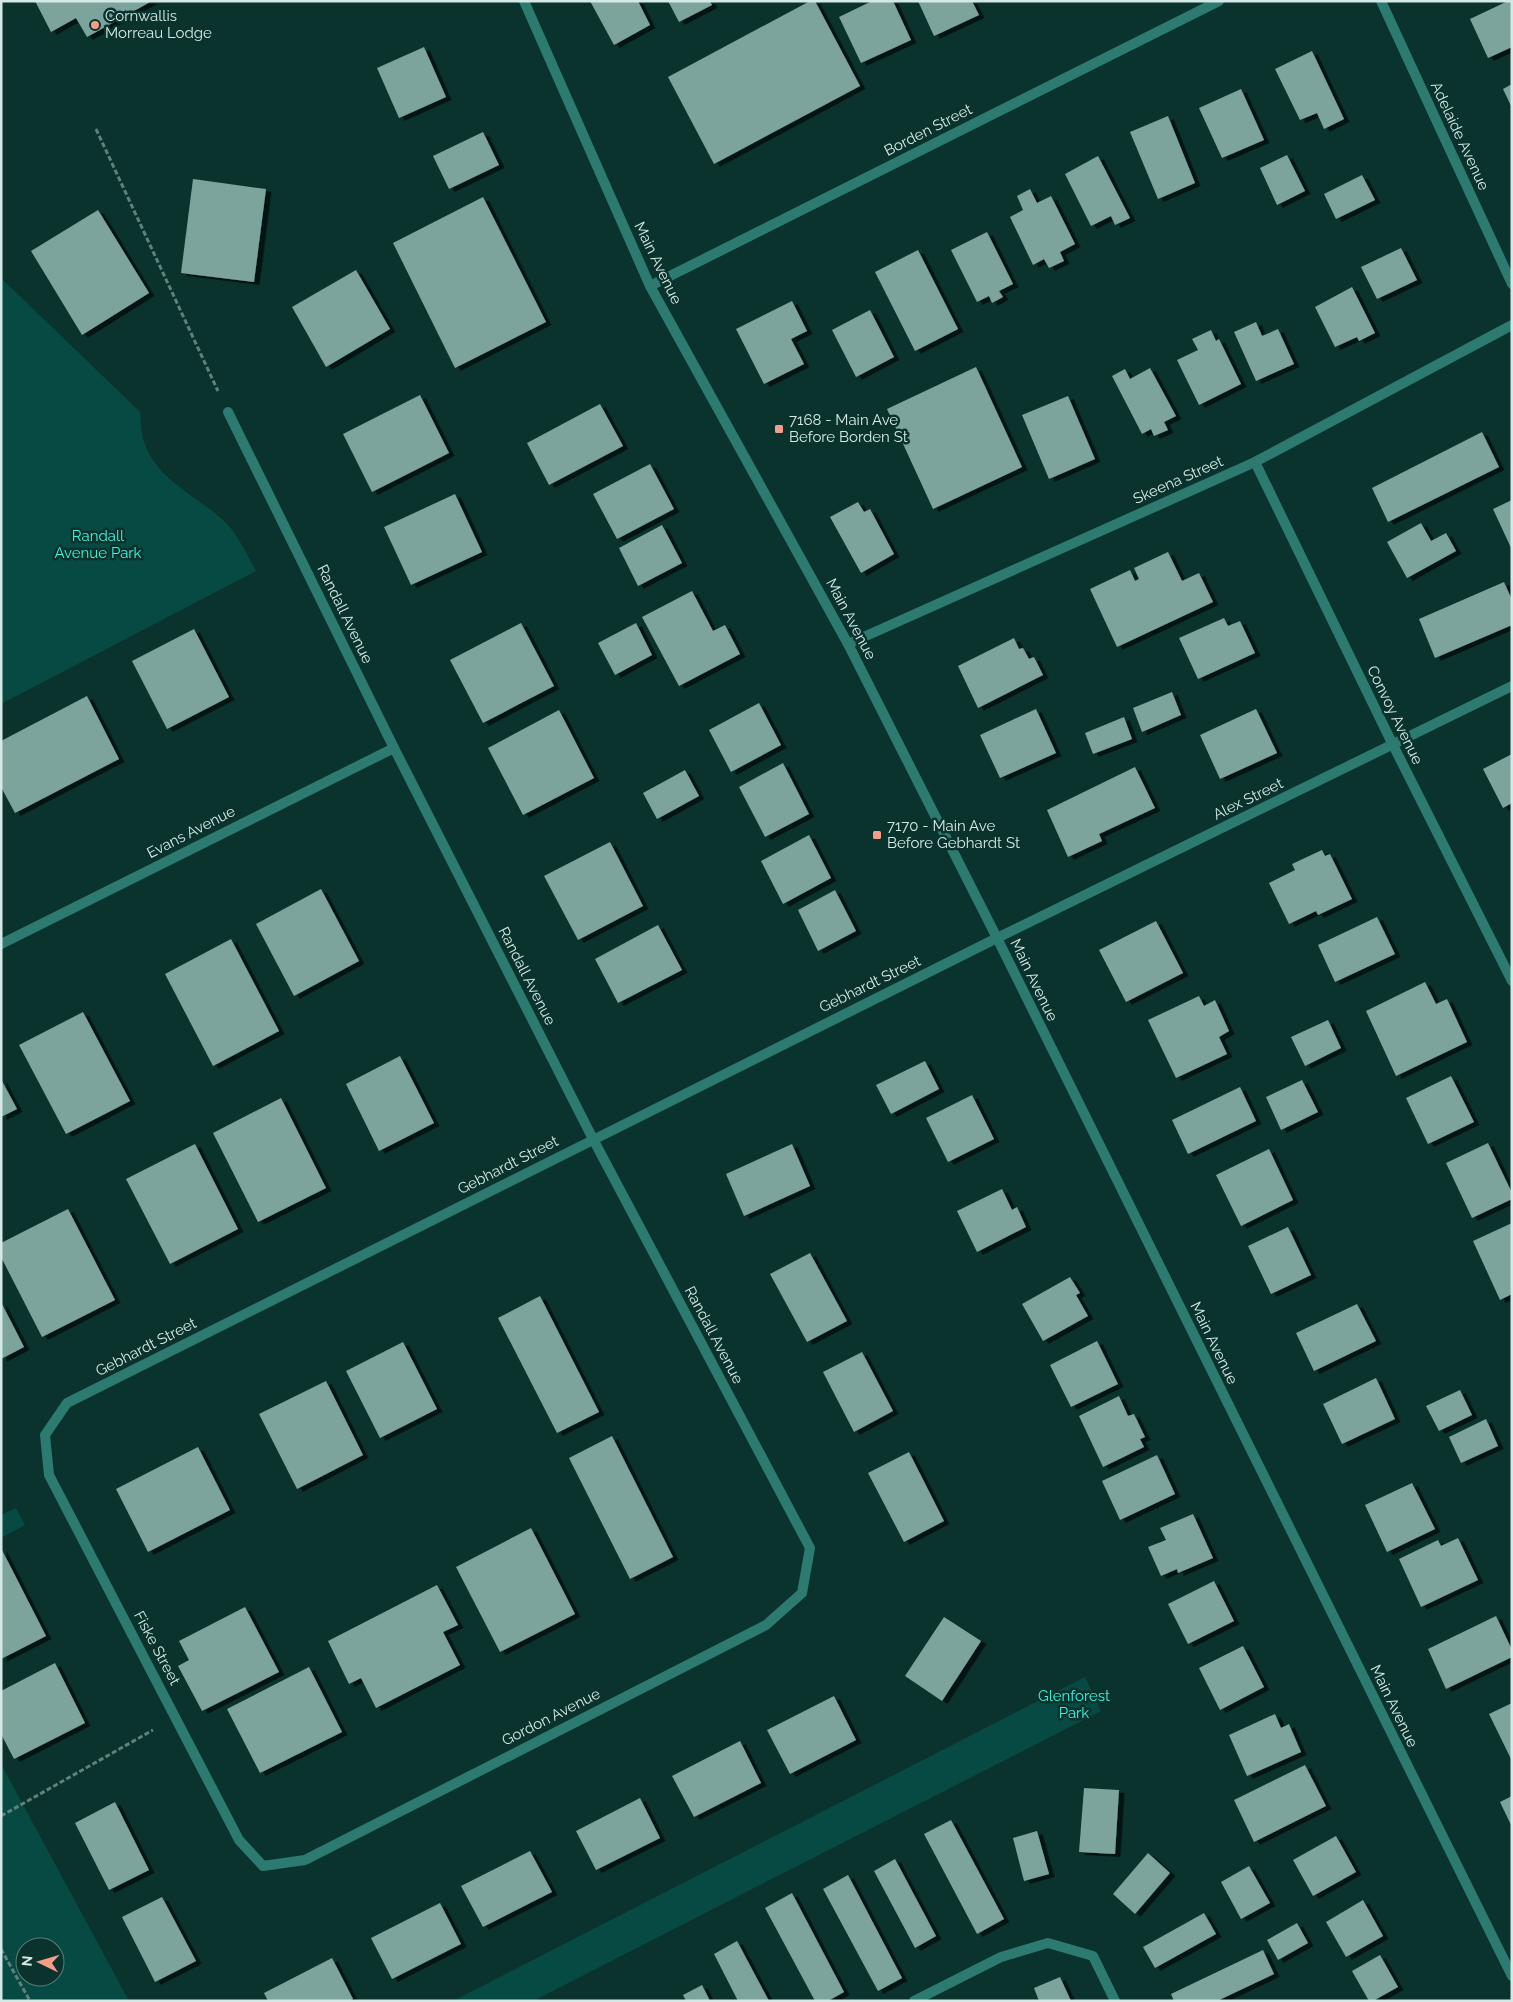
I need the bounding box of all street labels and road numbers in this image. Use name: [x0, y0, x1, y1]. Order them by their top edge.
street label: Adelaide Avenue: [1427, 79, 1493, 193]
street label: Borden Street: [881, 100, 975, 160]
street label: Main Avenue: [630, 219, 686, 307]
street label: Skeena Street: [1130, 452, 1226, 508]
street label: Randall Avenue: [313, 562, 377, 667]
street label: Main Avenue: [822, 575, 880, 663]
street label: Convoy Avenue: [1363, 663, 1427, 768]
street label: Alex Street: [1210, 774, 1286, 824]
street label: Evans Avenue: [144, 802, 238, 862]
street label: Randall Avenue: [495, 924, 560, 1028]
street label: Main Avenue: [1006, 936, 1062, 1024]
street label: Gebhardt Street: [816, 952, 924, 1016]
street label: Gebhardt Street: [455, 1132, 561, 1198]
street label: Randall Avenue: [681, 1283, 747, 1387]
street label: Main Avenue: [1186, 1299, 1242, 1387]
street label: Gebhardt Street: [93, 1314, 199, 1380]
street label: Fiske Street: [130, 1608, 184, 1688]
street label: Main Avenue: [1366, 1662, 1422, 1750]
street label: Gordon Avenue: [499, 1684, 603, 1749]

